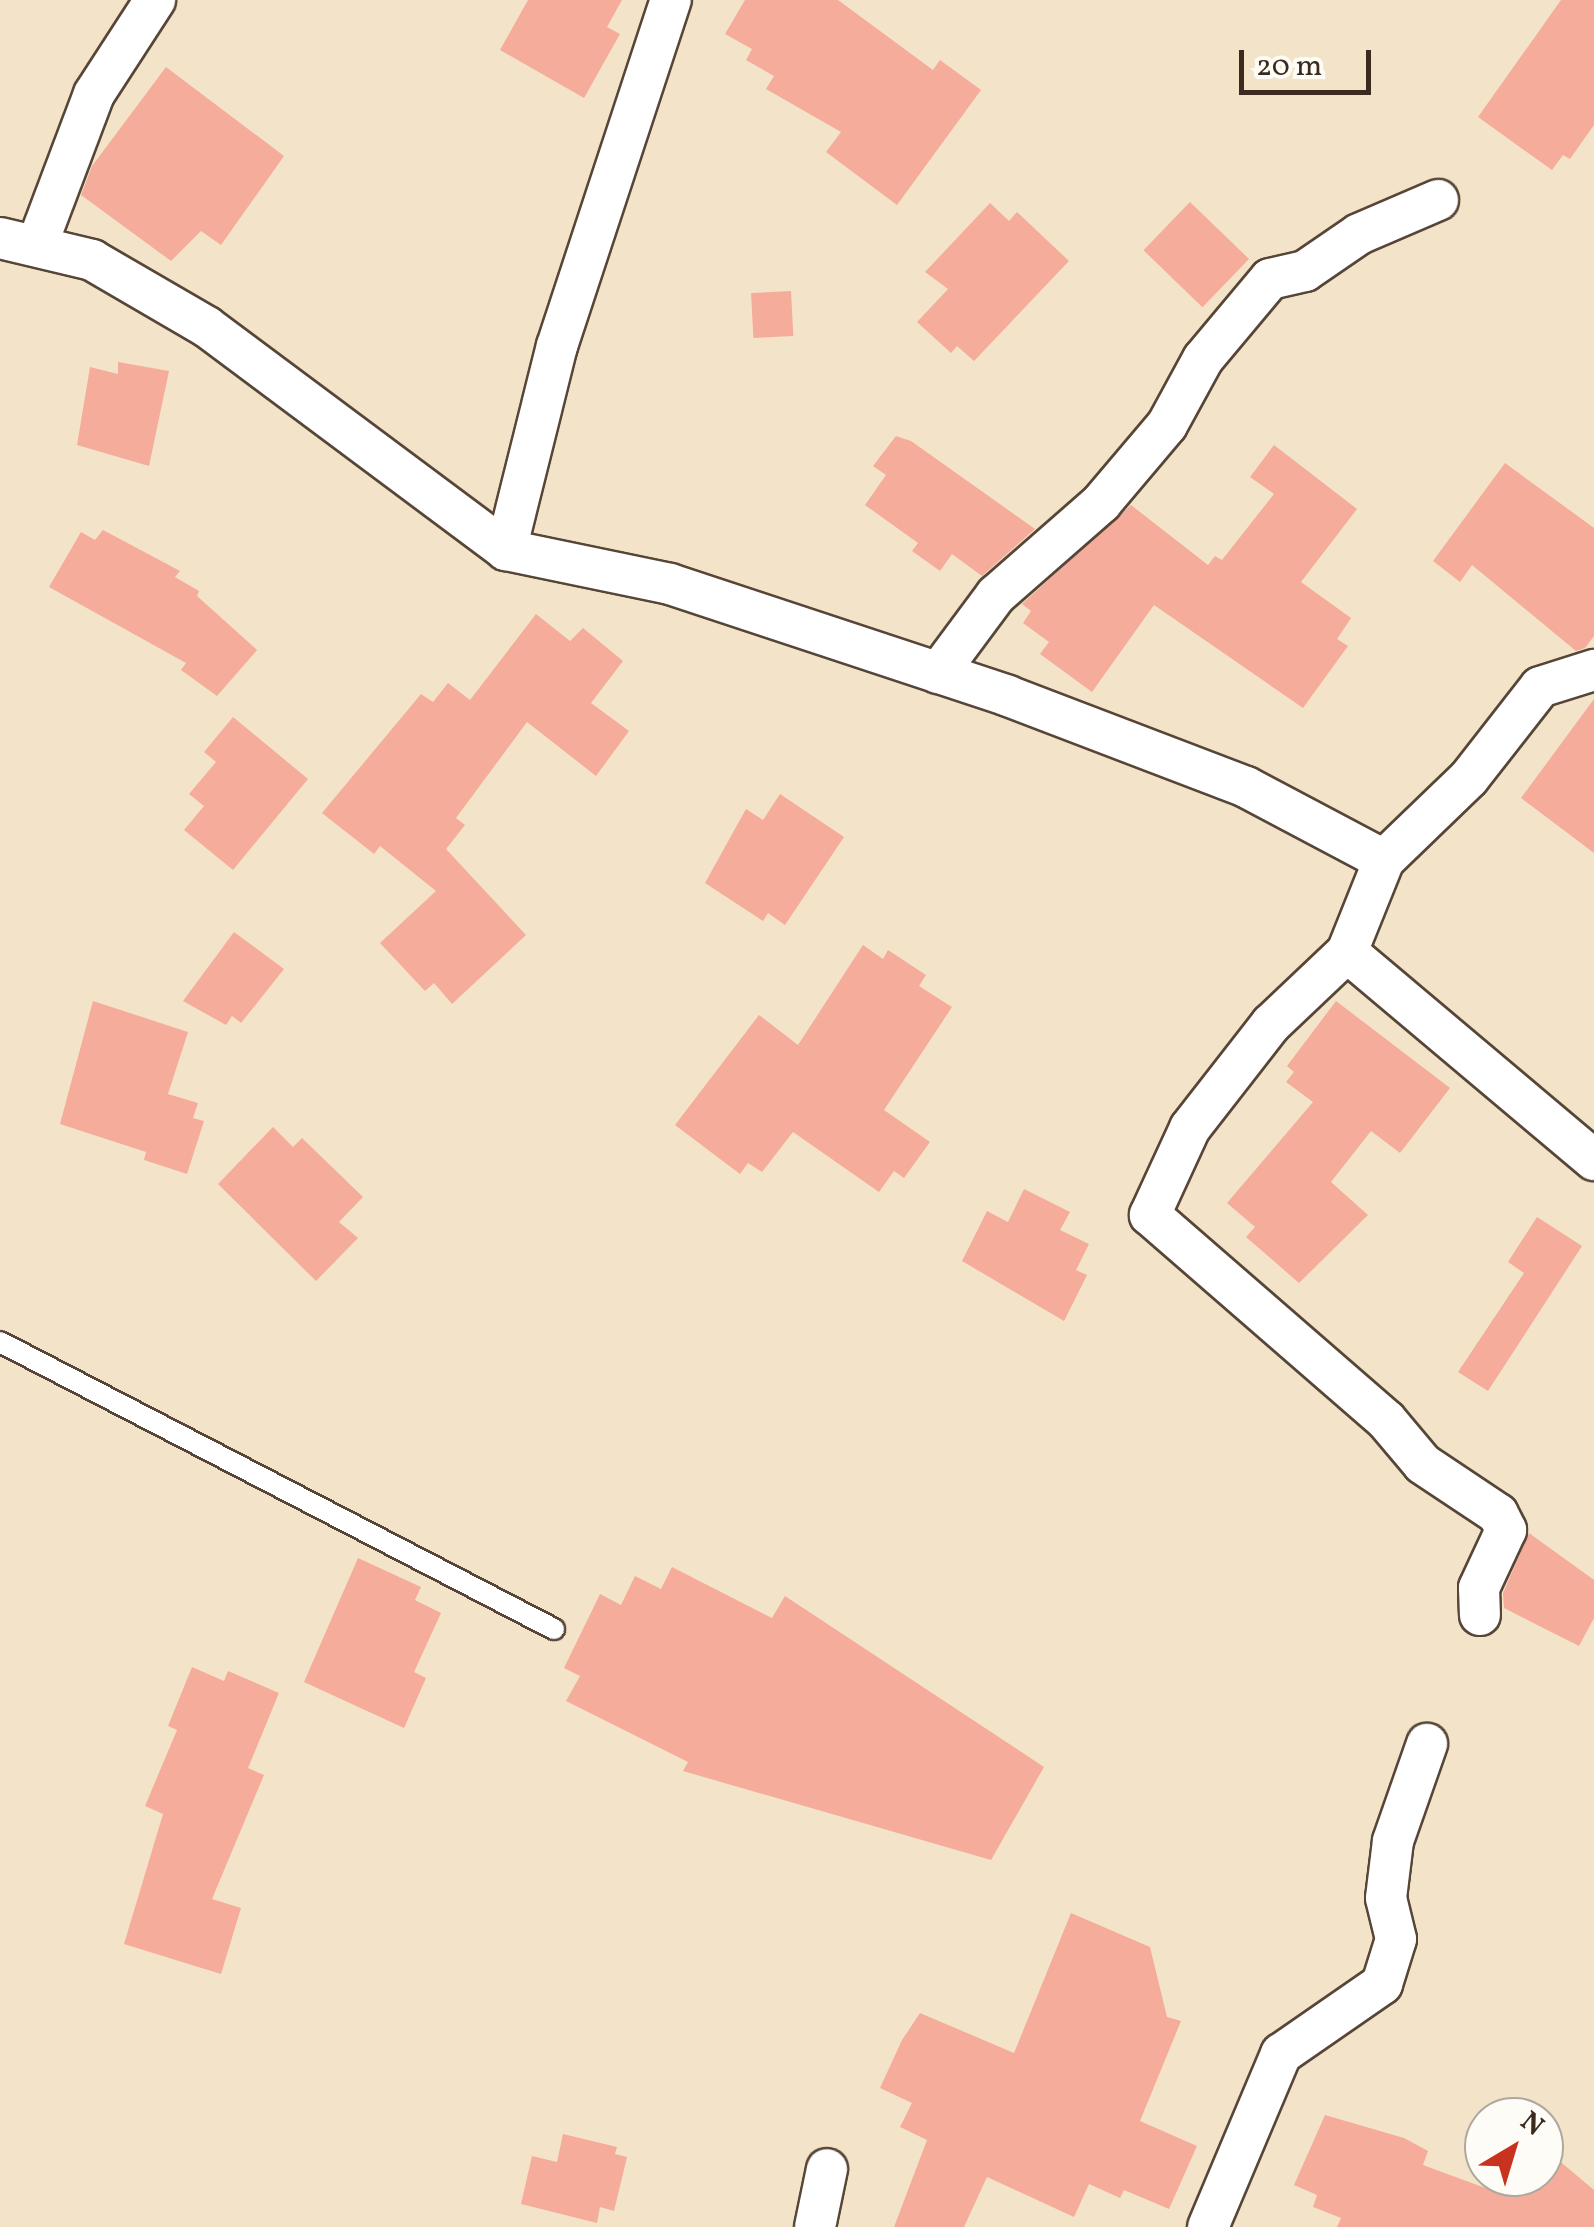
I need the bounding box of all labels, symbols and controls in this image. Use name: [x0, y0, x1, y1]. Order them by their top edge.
scale bar: [1244, 30, 1376, 92]
text: 20 m: [1256, 46, 1322, 88]
north arrow: [1464, 2097, 1564, 2197]
text: N: [1512, 2103, 1552, 2146]

